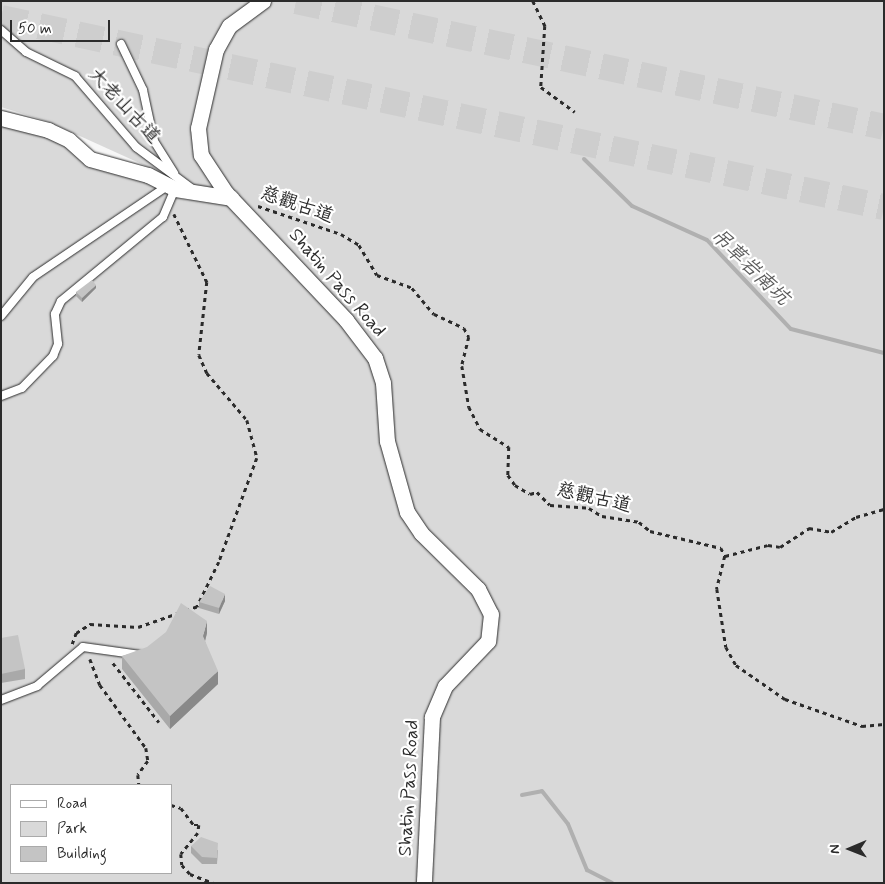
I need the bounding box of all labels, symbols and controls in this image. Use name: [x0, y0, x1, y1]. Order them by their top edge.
scale bar: [12, 10, 112, 42]
text: 50 m: [18, 19, 52, 39]
street label: 大老山古道: [83, 63, 165, 149]
street label: 慈觀古道: [257, 182, 337, 228]
street label: Shatin Pass Road: [284, 224, 390, 342]
water label: 吊草岩南坑: [706, 224, 794, 310]
street label: 慈觀古道: [554, 478, 634, 518]
street label: Shatin Pass Road: [394, 719, 424, 857]
legend: [10, 784, 172, 874]
text: Road: [57, 794, 87, 814]
text: Park: [57, 819, 87, 839]
north arrow: [825, 824, 875, 874]
text: Building: [57, 844, 107, 864]
text: N: [826, 844, 844, 854]

